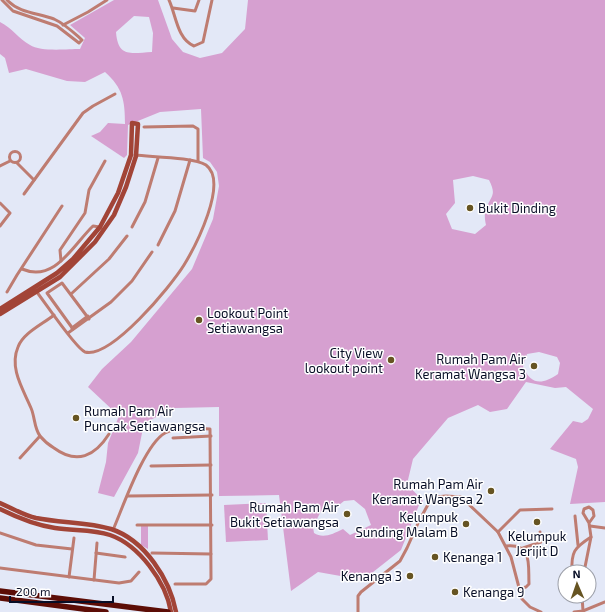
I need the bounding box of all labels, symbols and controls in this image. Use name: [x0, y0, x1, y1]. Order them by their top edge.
place label: Bukit Dinding: [478, 200, 556, 216]
marker: Bukit Dinding: [465, 203, 475, 213]
place label: Lookout Point Setiawangsa: [207, 305, 288, 336]
marker: Lookout Point Setiawangsa: [194, 315, 204, 325]
place label: City View lookout point: [305, 345, 383, 376]
place label: Rumah Pam Air Keramat Wangsa 3: [415, 351, 526, 382]
marker: City View lookout point: [386, 355, 396, 365]
marker: Rumah Pam Air Keramat Wangsa 3: [529, 361, 539, 371]
place label: Rumah Pam Air Puncak Setiawangsa: [84, 403, 205, 434]
marker: Rumah Pam Air Puncak Setiawangsa: [71, 413, 81, 423]
place label: Rumah Pam Air Keramat Wangsa 2: [372, 476, 483, 507]
marker: Rumah Pam Air Keramat Wangsa 2: [486, 486, 496, 496]
place label: Rumah Pam Air Bukit Setiawangsa: [230, 499, 339, 530]
marker: Rumah Pam Air Bukit Setiawangsa: [342, 509, 352, 519]
place label: Kelumpuk Sunding Malam B: [355, 509, 458, 540]
marker: Kelumpuk Jerijit D: [532, 517, 542, 527]
marker: Kelumpuk Sunding Malam B: [461, 519, 471, 529]
place label: Kelumpuk Jerijit D: [508, 528, 567, 559]
place label: Kenanga 1: [443, 549, 502, 565]
marker: Kenanga 1: [430, 552, 440, 562]
north arrow: [557, 564, 597, 604]
text: N: [572, 567, 581, 580]
place label: Kenanga 3: [341, 568, 402, 584]
marker: Kenanga 3: [405, 571, 415, 581]
scale bar: [10, 578, 113, 604]
text: 200 m: [16, 584, 50, 598]
place label: Kenanga 9: [463, 584, 524, 600]
marker: Kenanga 9: [450, 587, 460, 597]

